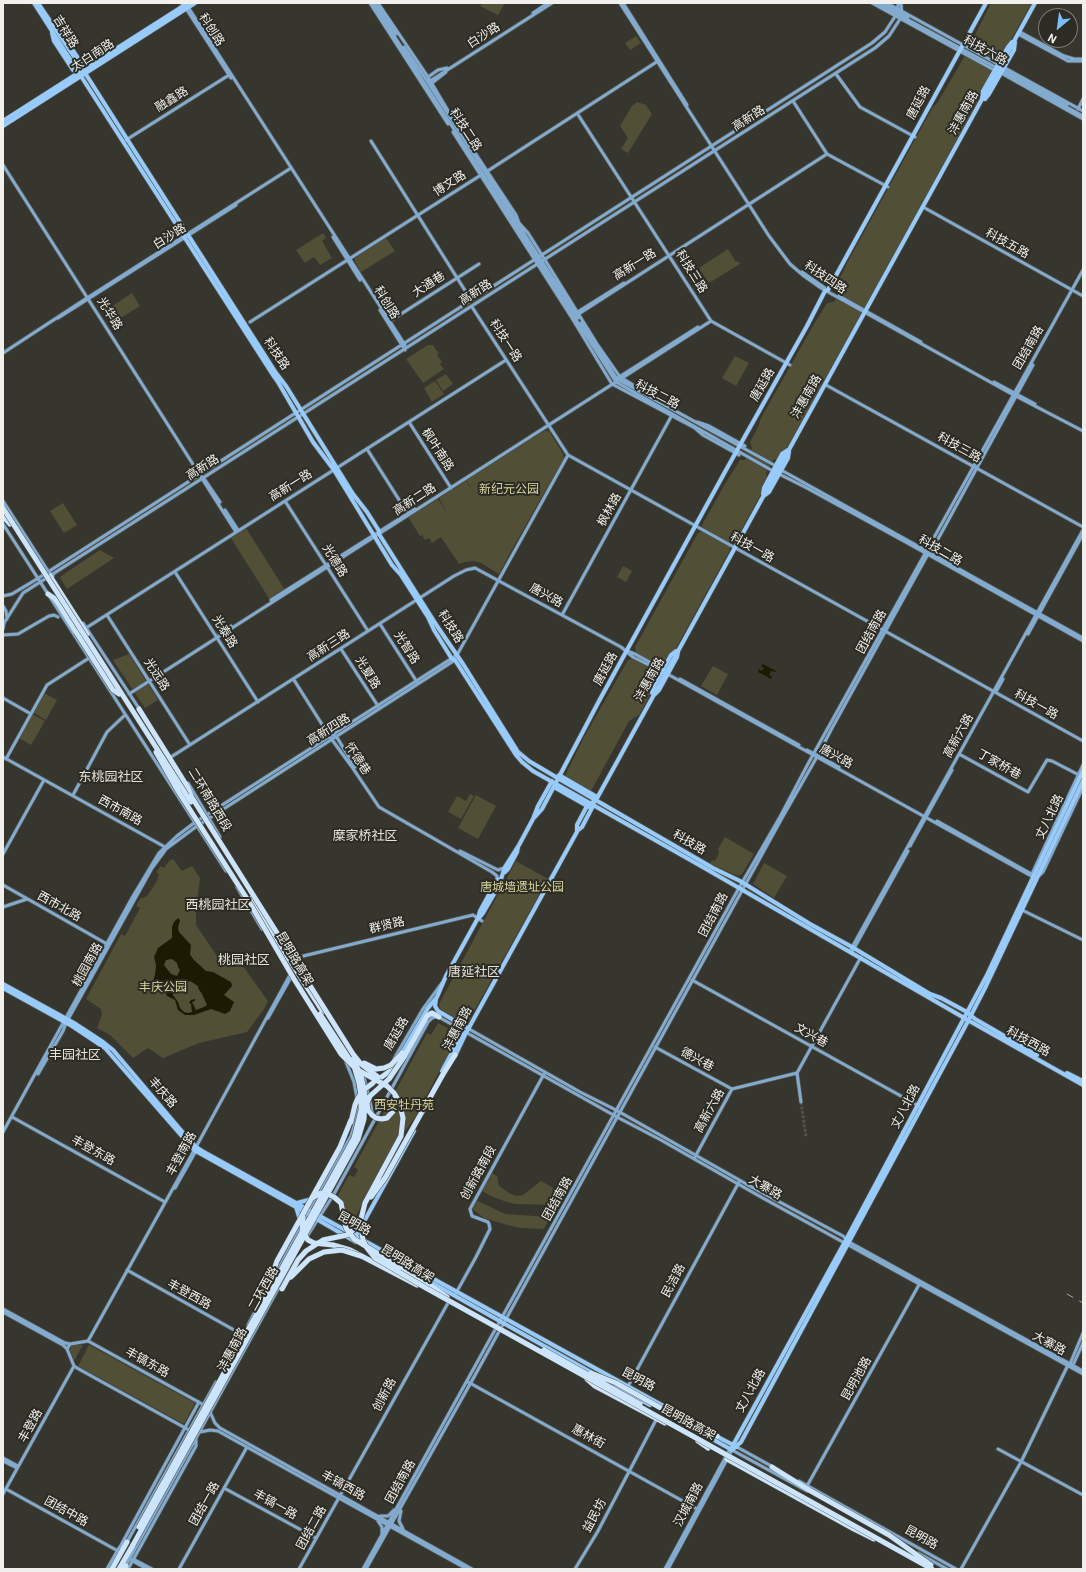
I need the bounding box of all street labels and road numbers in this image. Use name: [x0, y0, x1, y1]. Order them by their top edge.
street label: 科创路: [195, 11, 227, 49]
street label: 吉祥路: [49, 13, 81, 51]
street label: 白沙路: [465, 20, 503, 52]
street label: 科技六路: [961, 33, 1009, 69]
street label: 太白南路: [69, 37, 117, 75]
street label: 融鑫路: [153, 84, 191, 116]
street label: 唐延路: [904, 84, 934, 122]
street label: 沣惠南路: [946, 89, 982, 137]
street label: 高新路: [730, 103, 768, 135]
street label: 科技二路: [446, 106, 484, 154]
street label: 博文路: [431, 168, 469, 200]
street label: 白沙路: [151, 221, 189, 253]
street label: 科技五路: [983, 226, 1031, 262]
street label: 高新一路: [611, 246, 659, 284]
street label: 科技三路: [672, 248, 710, 296]
street label: 科技四路: [801, 259, 849, 297]
street label: 大通巷: [410, 269, 448, 301]
street label: 高新路: [457, 277, 495, 309]
street label: 科创路: [370, 284, 402, 322]
street label: 光华路: [93, 295, 125, 333]
street label: 科技一路: [486, 317, 524, 365]
street label: 团结南路: [1011, 324, 1047, 372]
street label: 科技路: [260, 335, 292, 373]
street label: 唐延路: [748, 366, 778, 404]
street label: 沣惠南路: [789, 373, 825, 421]
street label: 科技二路: [632, 377, 682, 413]
street label: 枫叶南路: [418, 426, 456, 474]
street label: 科技三路: [935, 430, 983, 466]
street label: 高新路: [184, 452, 222, 484]
street label: 高新一路: [267, 467, 315, 505]
street label: 高新二路: [391, 481, 439, 519]
street label: 枫林路: [595, 491, 625, 529]
street label: 科技一路: [728, 530, 776, 566]
street label: 科技二路: [916, 533, 964, 569]
street label: 光德路: [318, 542, 350, 580]
street label: 唐兴路: [527, 581, 565, 611]
street label: 科技路: [434, 608, 466, 646]
street label: 团结南路: [854, 608, 890, 656]
street label: 光泰路: [208, 613, 240, 651]
street label: 高新三路: [305, 627, 353, 665]
street label: 光智路: [390, 629, 422, 667]
street label: 唐延路: [591, 650, 621, 688]
street label: 光夏路: [351, 654, 383, 692]
street label: 光远路: [140, 656, 172, 694]
street label: 沣惠南路: [632, 656, 668, 704]
street label: 科技一路: [1012, 687, 1060, 723]
street label: 高新四路: [305, 711, 353, 749]
street label: 高新六路: [941, 712, 977, 760]
street label: 怀德巷: [341, 740, 373, 778]
street label: 唐兴路: [817, 742, 855, 772]
street label: 丁家桥巷: [975, 747, 1023, 783]
street label: 二环南路西段: [184, 765, 234, 835]
street label: 丈八北路: [1033, 792, 1067, 842]
street label: 西市南路: [96, 793, 144, 829]
street label: 科技路: [670, 828, 708, 858]
street label: 西市北路: [35, 889, 83, 925]
street label: 团结南路: [696, 890, 732, 940]
street label: 群贤路: [368, 915, 406, 937]
street label: 昆明路高架: [272, 930, 316, 988]
street label: 桃园南路: [70, 941, 106, 989]
street label: 沣惠南路: [440, 1004, 476, 1054]
street label: 唐延路: [382, 1015, 412, 1053]
street label: 文兴巷: [792, 1021, 830, 1051]
street label: 科技西路: [1004, 1024, 1052, 1060]
street label: 德兴巷: [678, 1045, 716, 1075]
street label: 丰庆路: [145, 1075, 179, 1111]
street label: 丈八北路: [888, 1082, 924, 1132]
street label: 高新六路: [692, 1087, 728, 1135]
street label: 丰登南路: [164, 1130, 200, 1178]
street label: 丰登东路: [69, 1133, 117, 1169]
street label: 创新路南段: [458, 1143, 500, 1203]
street label: 大寨路: [746, 1173, 784, 1203]
street label: 团结南路: [540, 1175, 576, 1223]
street label: 昆明路: [335, 1209, 373, 1239]
street label: 昆明路高架: [378, 1242, 436, 1286]
street label: 民洁路: [659, 1262, 689, 1300]
street label: 二环西路: [246, 1265, 282, 1313]
street label: 丰登西路: [165, 1277, 213, 1313]
street label: 沣惠南路: [215, 1325, 251, 1375]
street label: 大寨路: [1030, 1329, 1068, 1359]
street label: 丰镐东路: [123, 1345, 171, 1381]
street label: 昆明池路: [839, 1355, 875, 1403]
street label: 昆明路: [619, 1365, 657, 1395]
street label: 丈八北路: [733, 1367, 769, 1415]
street label: 创新路: [370, 1376, 400, 1414]
street label: 昆明路高架: [658, 1402, 718, 1444]
street label: 丰登路: [16, 1407, 46, 1445]
street label: 惠林街: [569, 1422, 607, 1452]
street label: 团结南路: [383, 1458, 419, 1506]
street label: 丰镐西路: [319, 1468, 367, 1504]
street label: 团结一路: [187, 1480, 223, 1528]
street label: 汉城南路: [671, 1480, 707, 1530]
street label: 丰镐一路: [251, 1487, 299, 1523]
street label: 团结中路: [42, 1494, 90, 1530]
street label: 益民坊: [580, 1497, 610, 1535]
street label: 团结二路: [294, 1504, 330, 1552]
street label: 昆明路: [902, 1523, 940, 1553]

